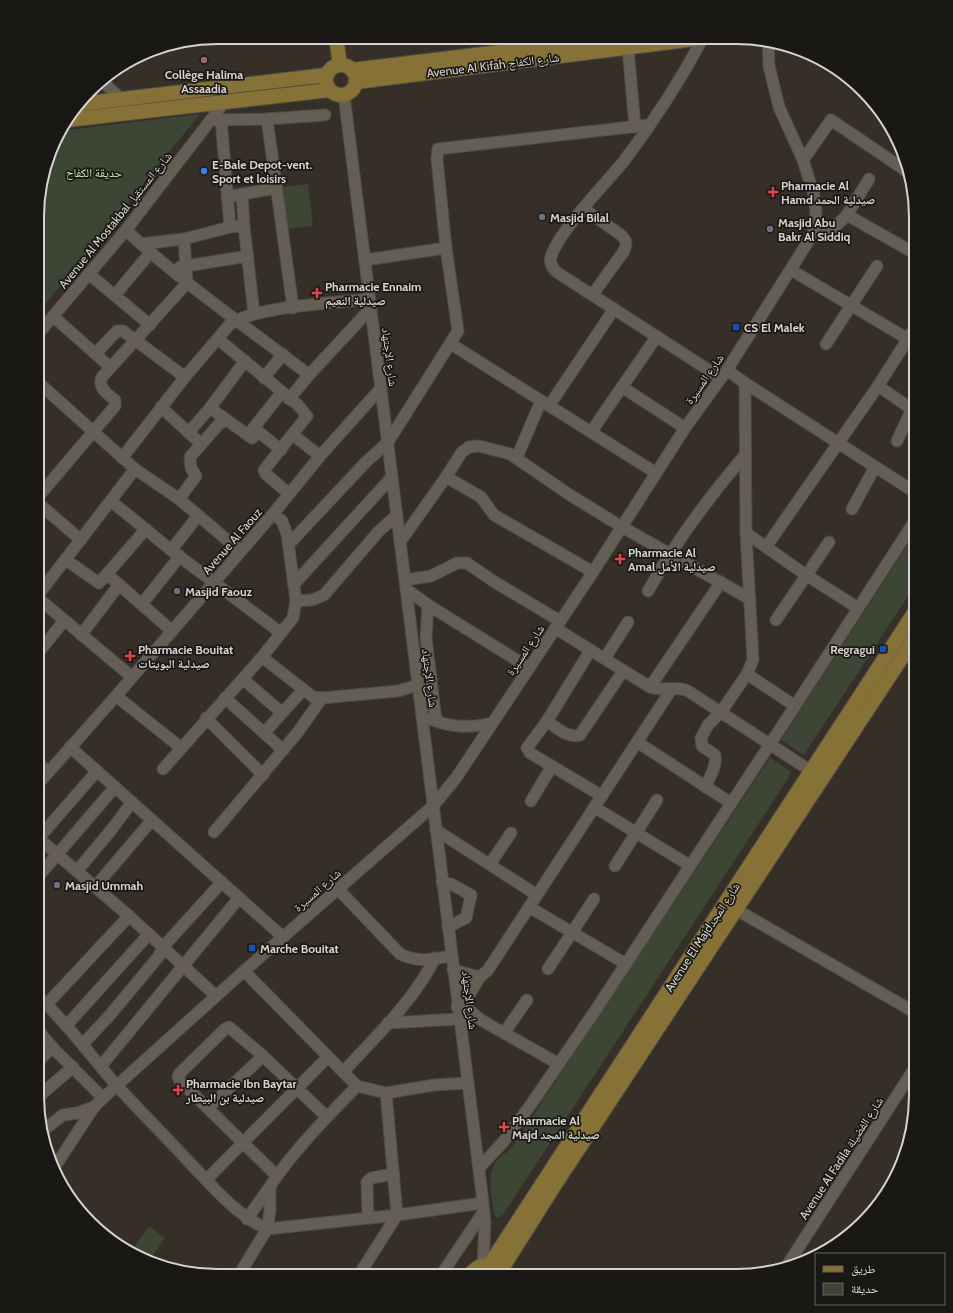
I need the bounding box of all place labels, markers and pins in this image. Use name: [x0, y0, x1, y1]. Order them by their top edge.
marker: Collège Halima Assaadia: [199, 55, 209, 65]
place label: Collège Halima Assaadia: [165, 67, 243, 96]
place label: E-Bale Depot-vent. Sport et loisirs: [212, 157, 312, 186]
marker: E-Bale Depot-vent. Sport et loisirs: [199, 166, 209, 176]
place label: Pharmacie Al Hamd صيدلية الحمد: [781, 178, 875, 207]
marker: Pharmacie Al Hamd صيدلية الحمد: [768, 187, 778, 197]
place label: Masjid Bilal: [550, 210, 609, 225]
marker: Masjid Bilal: [537, 212, 547, 222]
place label: Masjid Abu Bakr Al Siddiq: [778, 215, 851, 244]
marker: Masjid Abu Bakr Al Siddiq: [765, 224, 775, 234]
place label: Pharmacie Ennaim صيدلية النعيم: [325, 279, 422, 309]
marker: Pharmacie Ennaim صيدلية النعيم: [312, 288, 322, 298]
place label: CS El Malek: [744, 320, 805, 335]
marker: CS El Malek: [731, 322, 741, 332]
place label: Pharmacie Al Amal صيدلية الأمل: [628, 545, 716, 575]
marker: Pharmacie Al Amal صيدلية الأمل: [615, 554, 625, 564]
place label: Masjid Faouz: [185, 584, 253, 599]
marker: Masjid Faouz: [172, 586, 182, 596]
place label: Pharmacie Bouitat صيدلية البويتات: [138, 642, 233, 671]
place label: Regragui: [830, 642, 875, 657]
marker: Regragui: [878, 644, 888, 654]
marker: Pharmacie Bouitat صيدلية البويتات: [125, 651, 135, 661]
place label: Masjid Ummah: [65, 878, 143, 893]
marker: Masjid Ummah: [52, 880, 62, 890]
place label: Marche Bouitat: [260, 941, 339, 956]
marker: Marche Bouitat: [247, 943, 257, 953]
place label: Pharmacie Ibn Baytar صيدلية بن البيطار: [185, 1076, 296, 1106]
marker: Pharmacie Ibn Baytar صيدلية بن البيطار: [173, 1085, 183, 1095]
place label: Pharmacie Al Majd صيدلية المجد: [512, 1113, 600, 1142]
marker: Pharmacie Al Majd صيدلية المجد: [499, 1122, 509, 1132]

